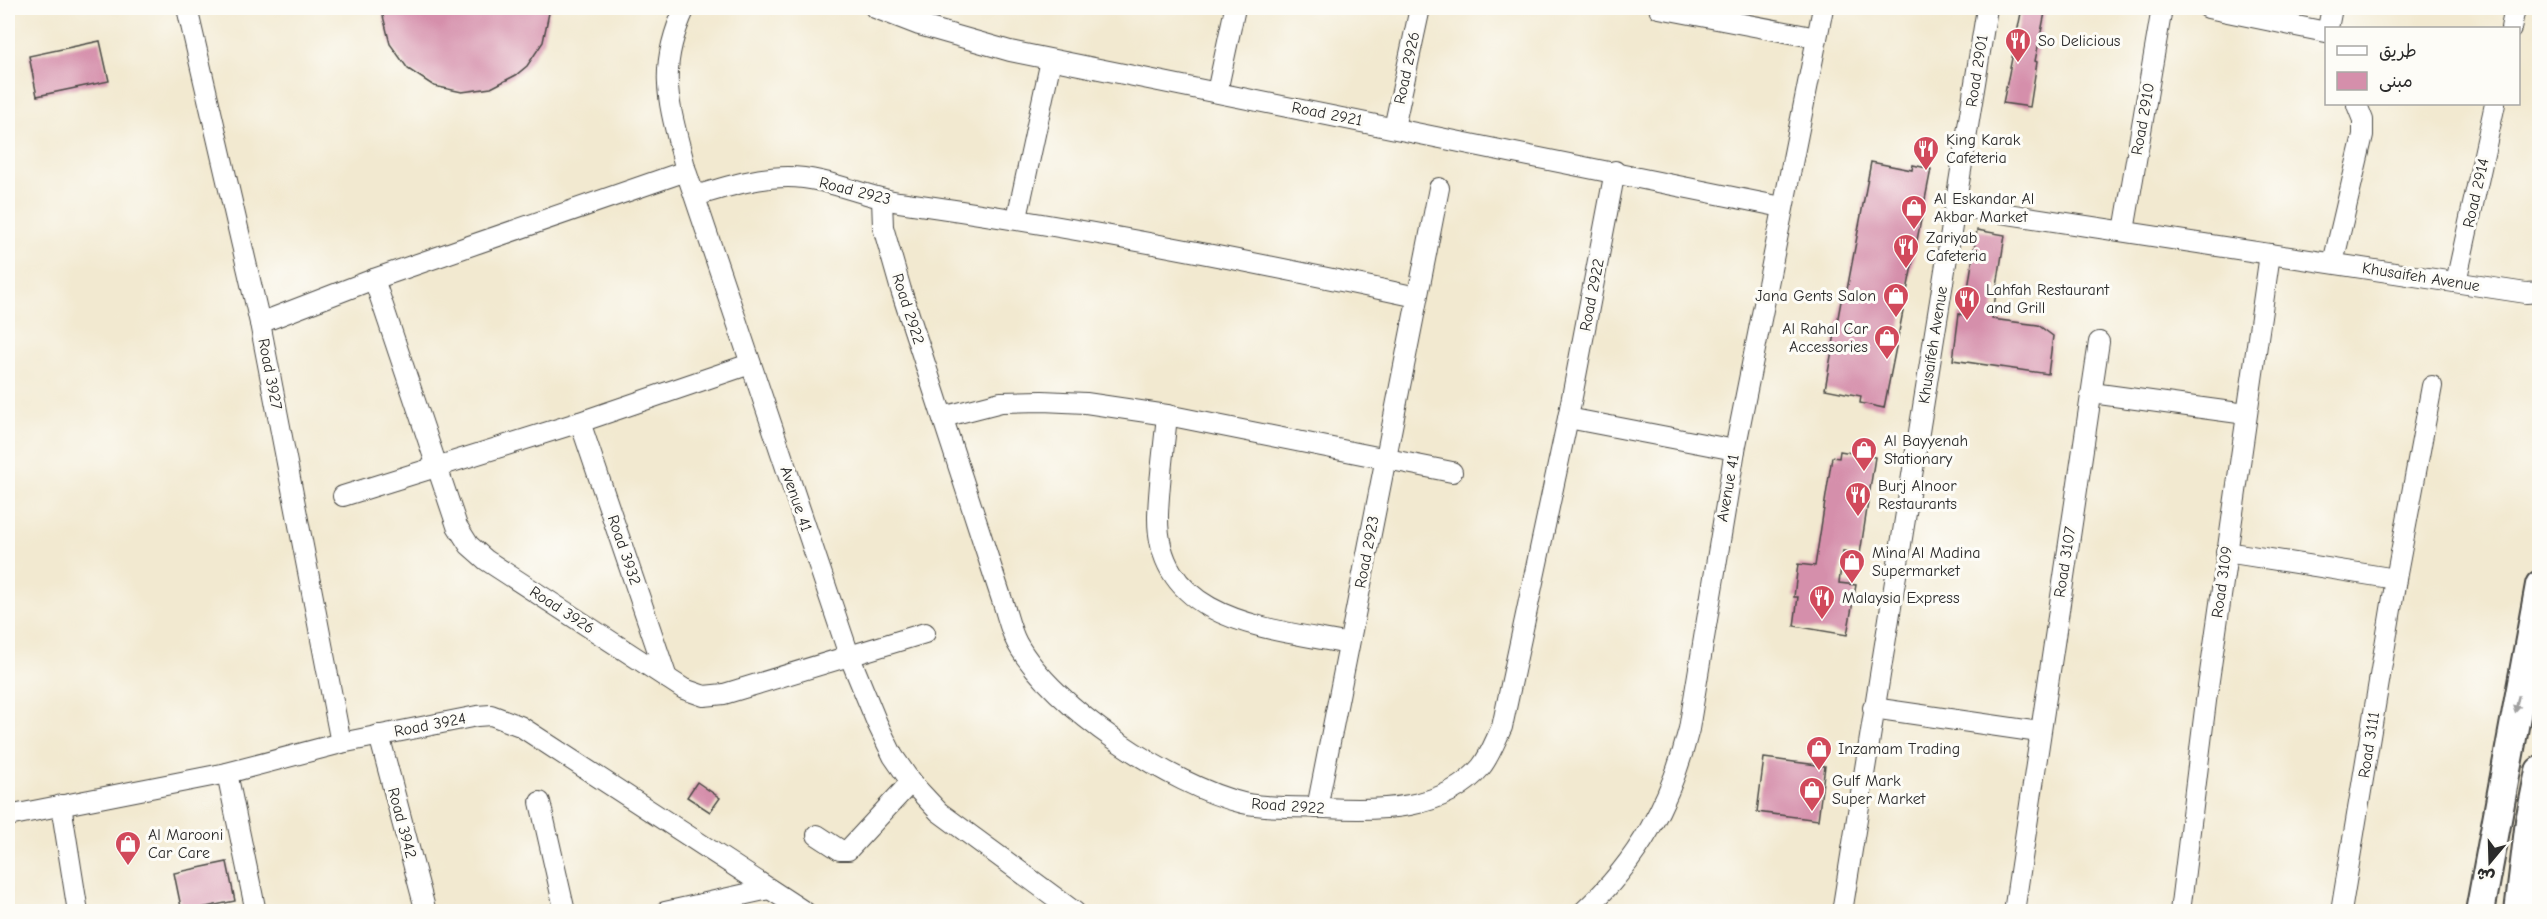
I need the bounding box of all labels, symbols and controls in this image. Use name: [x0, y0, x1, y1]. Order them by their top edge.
restaurant icon: So Delicious: [2003, 26, 2033, 64]
legend: [2325, 27, 2520, 105]
street label: Road 2926: [1391, 30, 1423, 106]
place label: So Delicious: [2038, 32, 2121, 50]
street label: Road 2901: [1962, 34, 1992, 108]
text: طريق: [2379, 41, 2417, 62]
text: مبنى: [2379, 71, 2413, 92]
street label: Road 2910: [2128, 82, 2158, 156]
street label: Road 2921: [1290, 98, 1364, 130]
place label: King Karak Cafeteria: [1946, 131, 2021, 167]
restaurant icon: King Karak Cafeteria: [1911, 134, 1941, 172]
street label: Road 2914: [2459, 156, 2493, 230]
street label: Road 2923: [817, 173, 893, 209]
place label: Al Eskandar Al Akbar Market: [1934, 190, 2034, 226]
shop icon: Al Eskandar Al Akbar Market: [1899, 193, 1929, 231]
place label: Zariyab Cafeteria: [1926, 229, 1987, 265]
restaurant icon: Zariyab Cafeteria: [1891, 232, 1921, 270]
street label: Road 2922: [1576, 257, 1608, 333]
street label: Khusaifeh Avenue: [2361, 259, 2481, 295]
street label: Road 2922: [888, 271, 928, 347]
shop icon: Jana Gents Salon: [1881, 281, 1911, 319]
place label: Lahfah Restaurant and Grill: [1986, 281, 2110, 317]
restaurant icon: Lahfah Restaurant and Grill: [1952, 284, 1982, 322]
street label: Khusaifeh Avenue: [1915, 285, 1951, 405]
place label: Jana Gents Salon: [1755, 287, 1876, 305]
place label: Al Rahal Car Accessories: [1782, 320, 1869, 356]
shop icon: Al Rahal Car Accessories: [1872, 323, 1902, 361]
street label: Road 3927: [254, 337, 286, 412]
place label: Al Bayyenah Stationary: [1884, 432, 1968, 468]
shop icon: Al Bayyenah Stationary: [1849, 435, 1879, 473]
street label: Avenue 41: [1713, 453, 1743, 523]
street label: Avenue 41: [776, 464, 816, 534]
place label: Burj Alnoor Restaurants: [1878, 477, 1957, 513]
restaurant icon: Burj Alnoor Restaurants: [1843, 480, 1873, 518]
street label: Road 3932: [604, 513, 644, 587]
street label: Road 2923: [1351, 514, 1383, 590]
street label: Road 3107: [2051, 525, 2080, 599]
place label: Mina Al Madina Supermarket: [1872, 544, 1981, 580]
street label: Road 3109: [2208, 545, 2236, 619]
shop icon: Mina Al Madina Supermarket: [1837, 547, 1867, 585]
street label: Road 3926: [526, 582, 598, 638]
restaurant icon: Malaysia Express: [1807, 583, 1837, 621]
place label: Malaysia Express: [1842, 589, 1960, 607]
one-way arrow: [2512, 695, 2521, 714]
street label: Road 3924: [393, 709, 467, 741]
street label: Road 3111: [2355, 711, 2383, 779]
shop icon: Inzamam Trading: [1804, 734, 1834, 772]
place label: Inzamam Trading: [1838, 740, 1960, 758]
place label: Gulf Mark Super Market: [1832, 772, 1926, 808]
shop icon: Gulf Mark Super Market: [1797, 775, 1827, 813]
street label: Road 3942: [384, 786, 420, 860]
street label: Road 2922: [1251, 794, 1325, 818]
place label: Al Marooni Car Care: [148, 826, 223, 862]
shop icon: Al Marooni Car Care: [113, 829, 143, 867]
north arrow: [2460, 832, 2520, 892]
text: ش: [2474, 864, 2497, 887]

